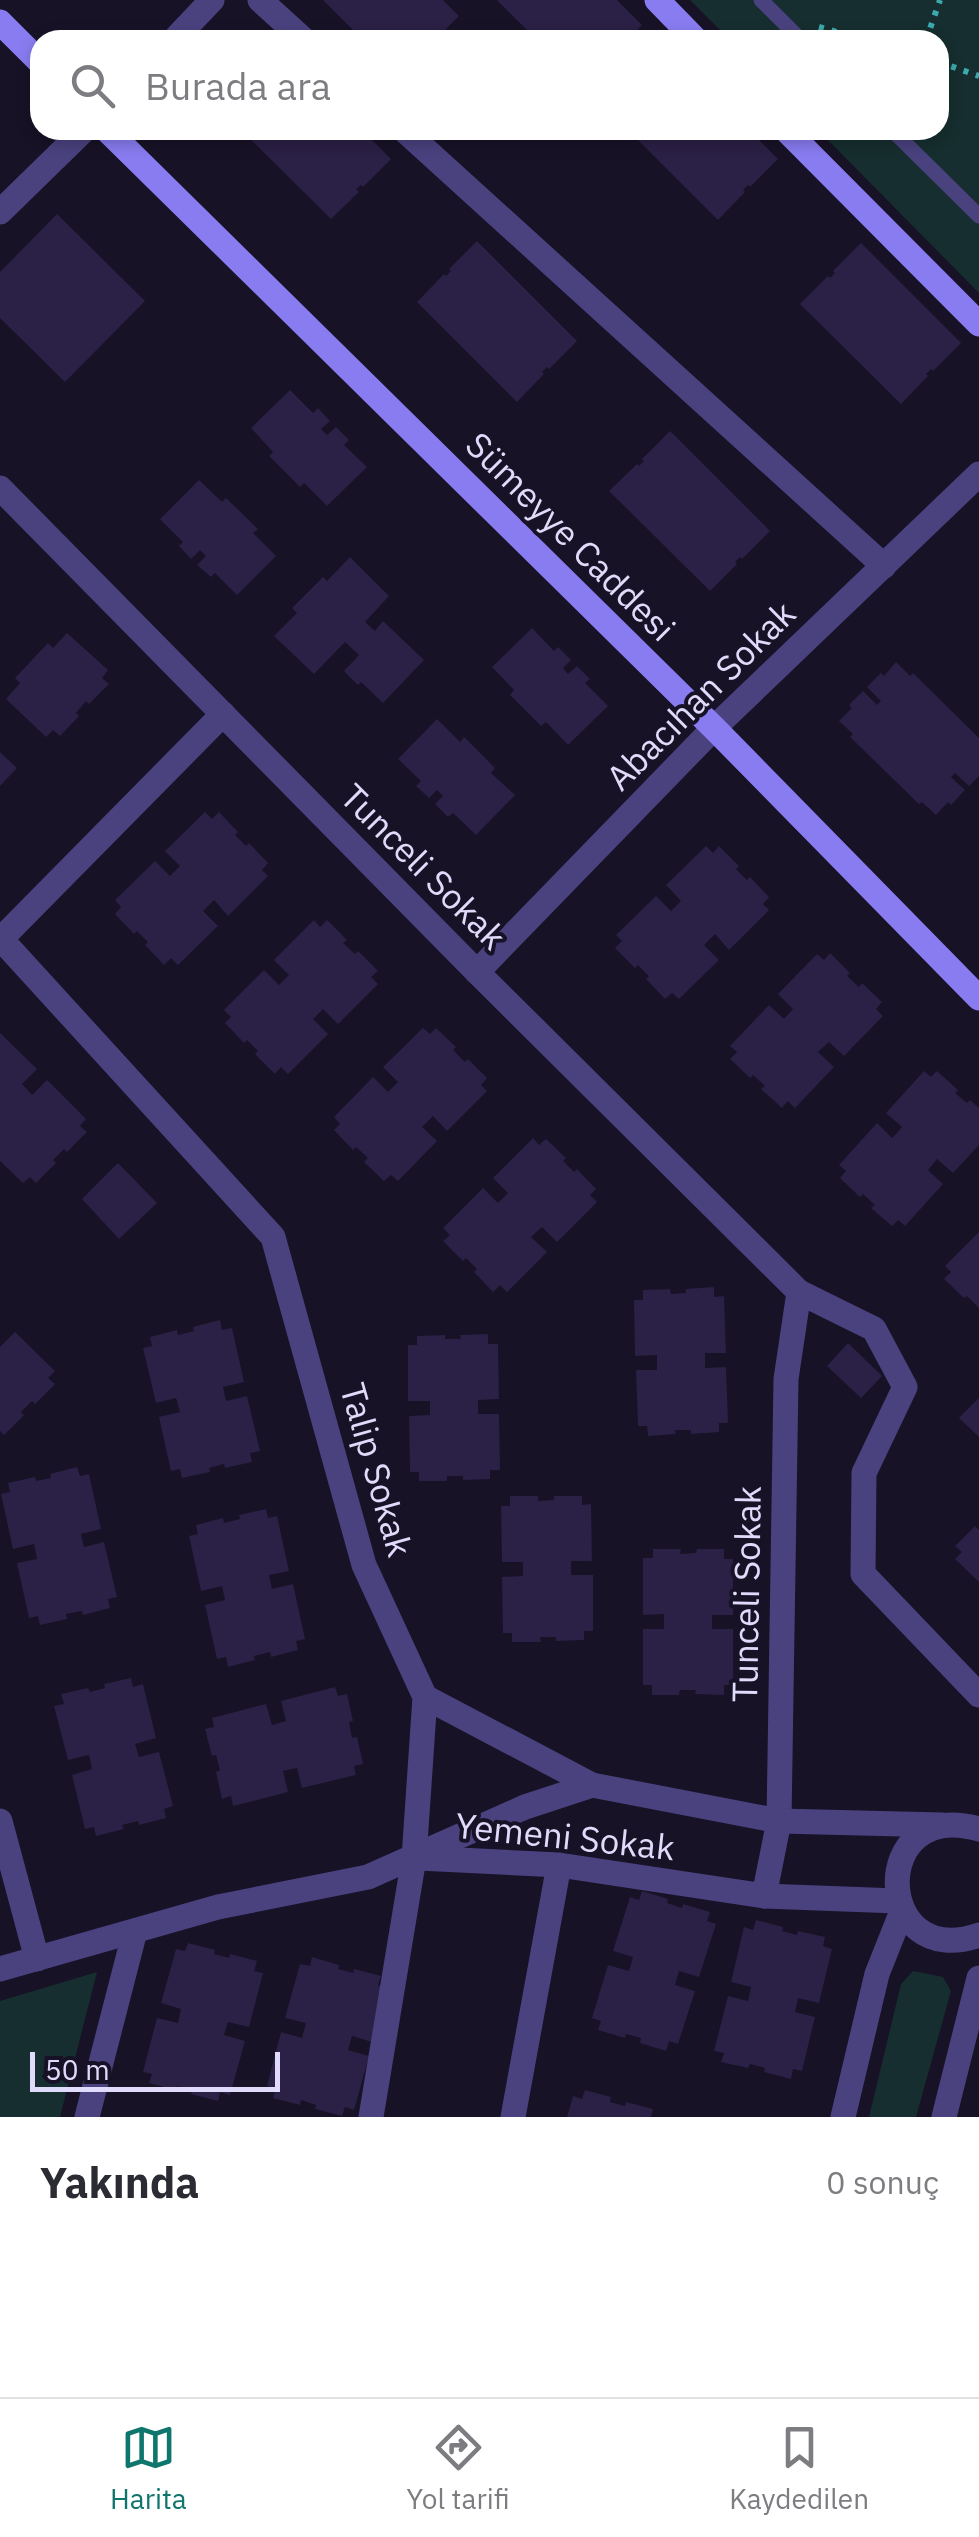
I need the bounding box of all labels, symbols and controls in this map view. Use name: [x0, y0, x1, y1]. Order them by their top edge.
search box: [30, 30, 949, 140]
icon: search: [65, 58, 120, 113]
text: Burada ara: [145, 61, 331, 110]
street label: Sümeyye Caddesi: [456, 422, 685, 651]
street label: Abacıhan Sokak: [596, 591, 805, 800]
street label: Tunceli Sokak: [331, 773, 517, 959]
street label: Talip Sokak: [330, 1378, 424, 1562]
street label: Tunceli Sokak: [721, 1485, 771, 1703]
street label: Yemeni Sokak: [453, 1802, 677, 1870]
scale bar: [30, 2047, 280, 2092]
text: 50 m: [45, 2051, 110, 2088]
text: Yakında: [40, 2155, 199, 2210]
text: 0 sonuç: [826, 2161, 939, 2203]
tab: Harita: [110, 2420, 187, 2517]
tab: Yol tarifi: [407, 2420, 510, 2517]
tab: Kaydedilen: [729, 2420, 869, 2517]

